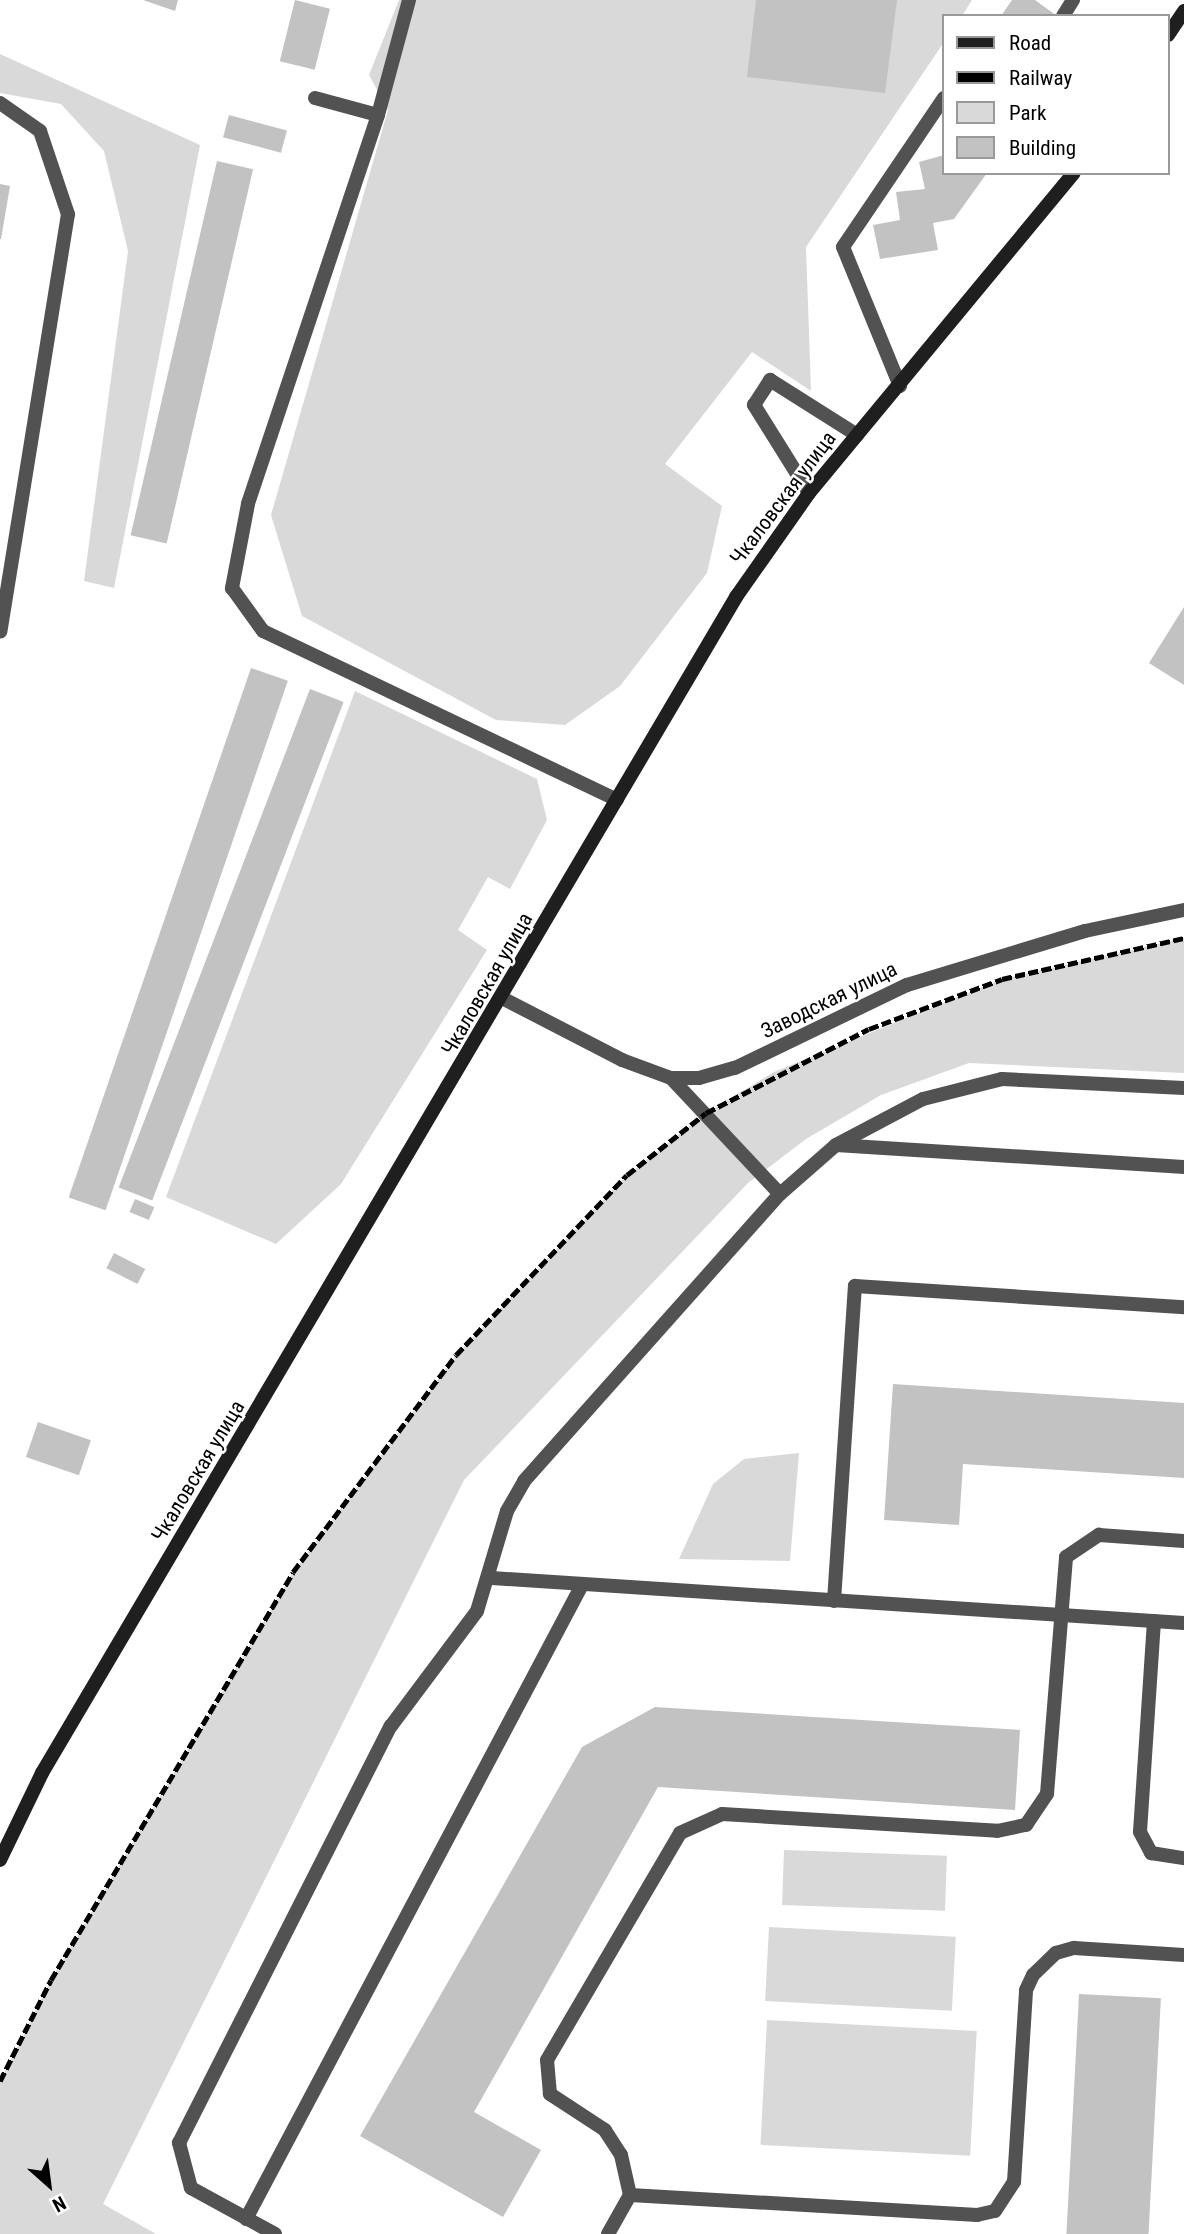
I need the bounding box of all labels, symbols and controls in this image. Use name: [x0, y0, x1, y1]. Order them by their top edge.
legend: [942, 14, 1170, 175]
text: Road: [1009, 31, 1051, 55]
text: Railway: [1009, 66, 1072, 90]
text: Park: [1009, 101, 1046, 125]
text: Building: [1009, 136, 1076, 160]
street label: Чкаловская улица: [725, 426, 841, 570]
street label: Чкаловская улица: [436, 908, 538, 1060]
street label: Заводская улица: [757, 956, 901, 1044]
street label: Чкаловская улица: [146, 1396, 250, 1546]
north arrow: [14, 2150, 84, 2220]
text: N: [49, 2191, 70, 2217]

